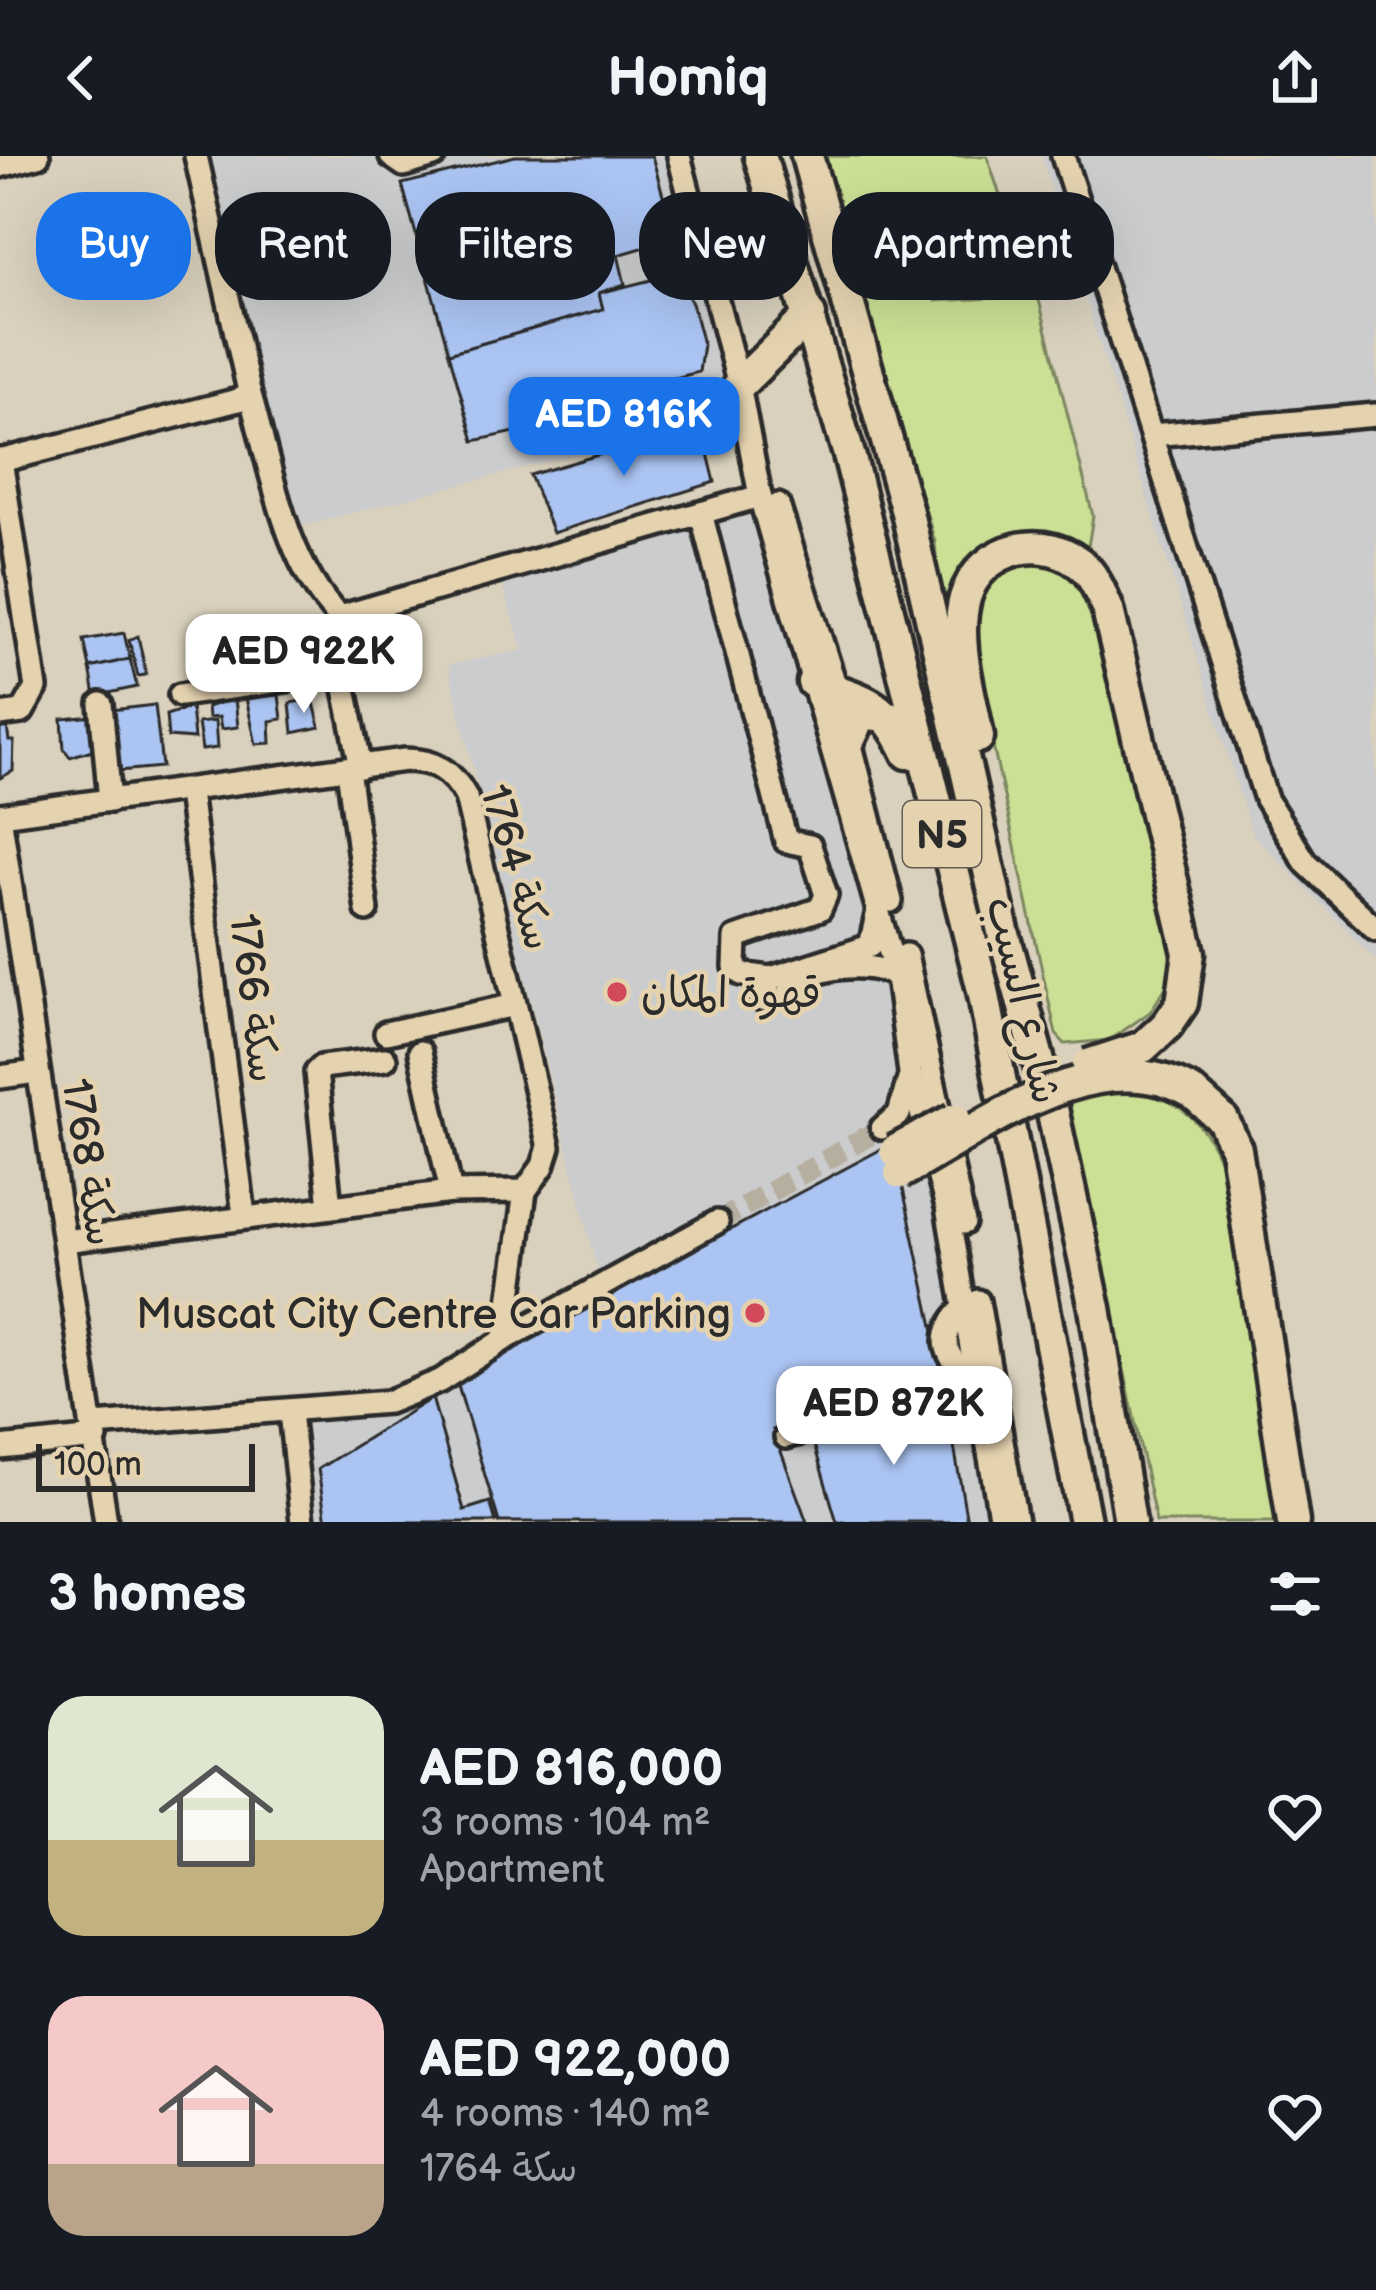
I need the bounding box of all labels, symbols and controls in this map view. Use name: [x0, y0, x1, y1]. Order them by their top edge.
icon: back: [48, 45, 114, 111]
icon: share: [1262, 45, 1328, 111]
text: Homiq: [607, 46, 769, 111]
chip: Buy: [36, 192, 191, 300]
chip: Rent: [215, 192, 391, 300]
chip: Filters: [415, 192, 615, 300]
chip: New: [639, 192, 808, 300]
chip: Apartment: [832, 192, 1114, 300]
pin: AED 816K: [500, 377, 748, 479]
text: AED 816K: [536, 392, 712, 439]
pin: AED 922K: [180, 614, 428, 716]
text: AED 922K: [213, 629, 395, 676]
street label: سكة 1764: [468, 779, 563, 956]
road number: N5: [903, 801, 981, 867]
street label: شارع السيب: [972, 892, 1071, 1110]
street label: سكة 1766: [217, 911, 288, 1086]
place label: قهوة المكان: [641, 969, 821, 1020]
marker: قهوة المكان: [604, 979, 630, 1005]
street label: سكة 1768: [49, 1075, 126, 1250]
place label: Muscat City Centre Car Parking: [136, 1290, 731, 1341]
marker: Muscat City Centre Car Parking: [742, 1300, 768, 1326]
pin: AED 872K: [770, 1366, 1018, 1468]
text: AED 872K: [803, 1381, 985, 1428]
scale bar: [36, 1438, 255, 1491]
text: 100 m: [54, 1445, 142, 1485]
icon: filters: [1262, 1561, 1328, 1627]
text: 3 homes: [48, 1564, 246, 1625]
text: AED 816,000: [420, 1739, 723, 1800]
icon: home: [144, 1744, 288, 1888]
icon: heart: [1262, 1783, 1328, 1849]
text: 3 rooms · 104 m²: [420, 1800, 711, 1847]
text: Apartment: [420, 1847, 604, 1894]
text: AED 922,000: [420, 2030, 731, 2091]
icon: home: [144, 2044, 288, 2188]
icon: heart: [1262, 2083, 1328, 2149]
text: 4 rooms · 140 m²: [420, 2091, 710, 2138]
text: سكة 1764: [420, 2146, 577, 2193]

